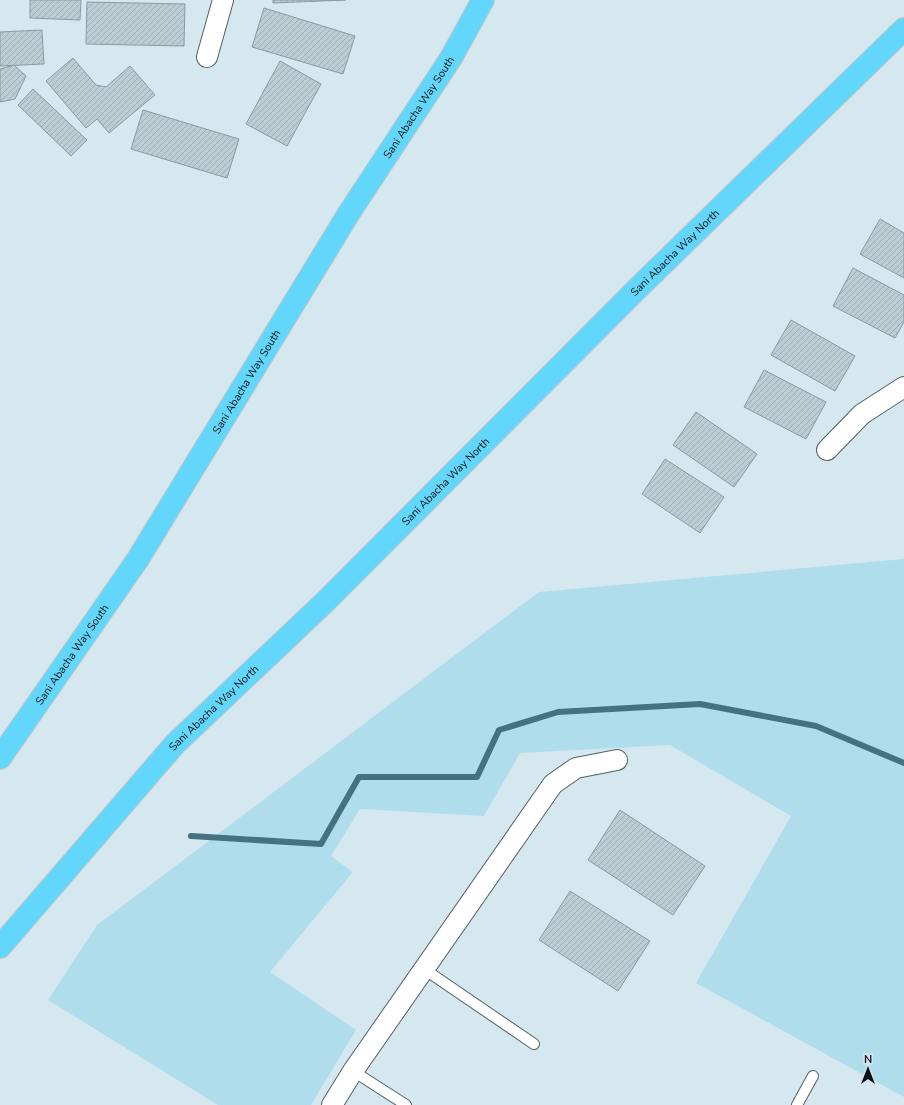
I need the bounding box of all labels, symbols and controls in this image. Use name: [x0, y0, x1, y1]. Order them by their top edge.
street label: Sani Abacha Way South: [380, 54, 458, 162]
street label: Sani Abacha Way North: [627, 206, 723, 300]
street label: Sani Abacha Way South: [209, 327, 284, 437]
street label: Sani Abacha Way North: [398, 434, 493, 529]
street label: Sani Abacha Way South: [32, 601, 112, 708]
street label: Sani Abacha Way North: [165, 662, 262, 754]
north arrow: [848, 1049, 888, 1089]
text: N: [864, 1052, 872, 1067]

